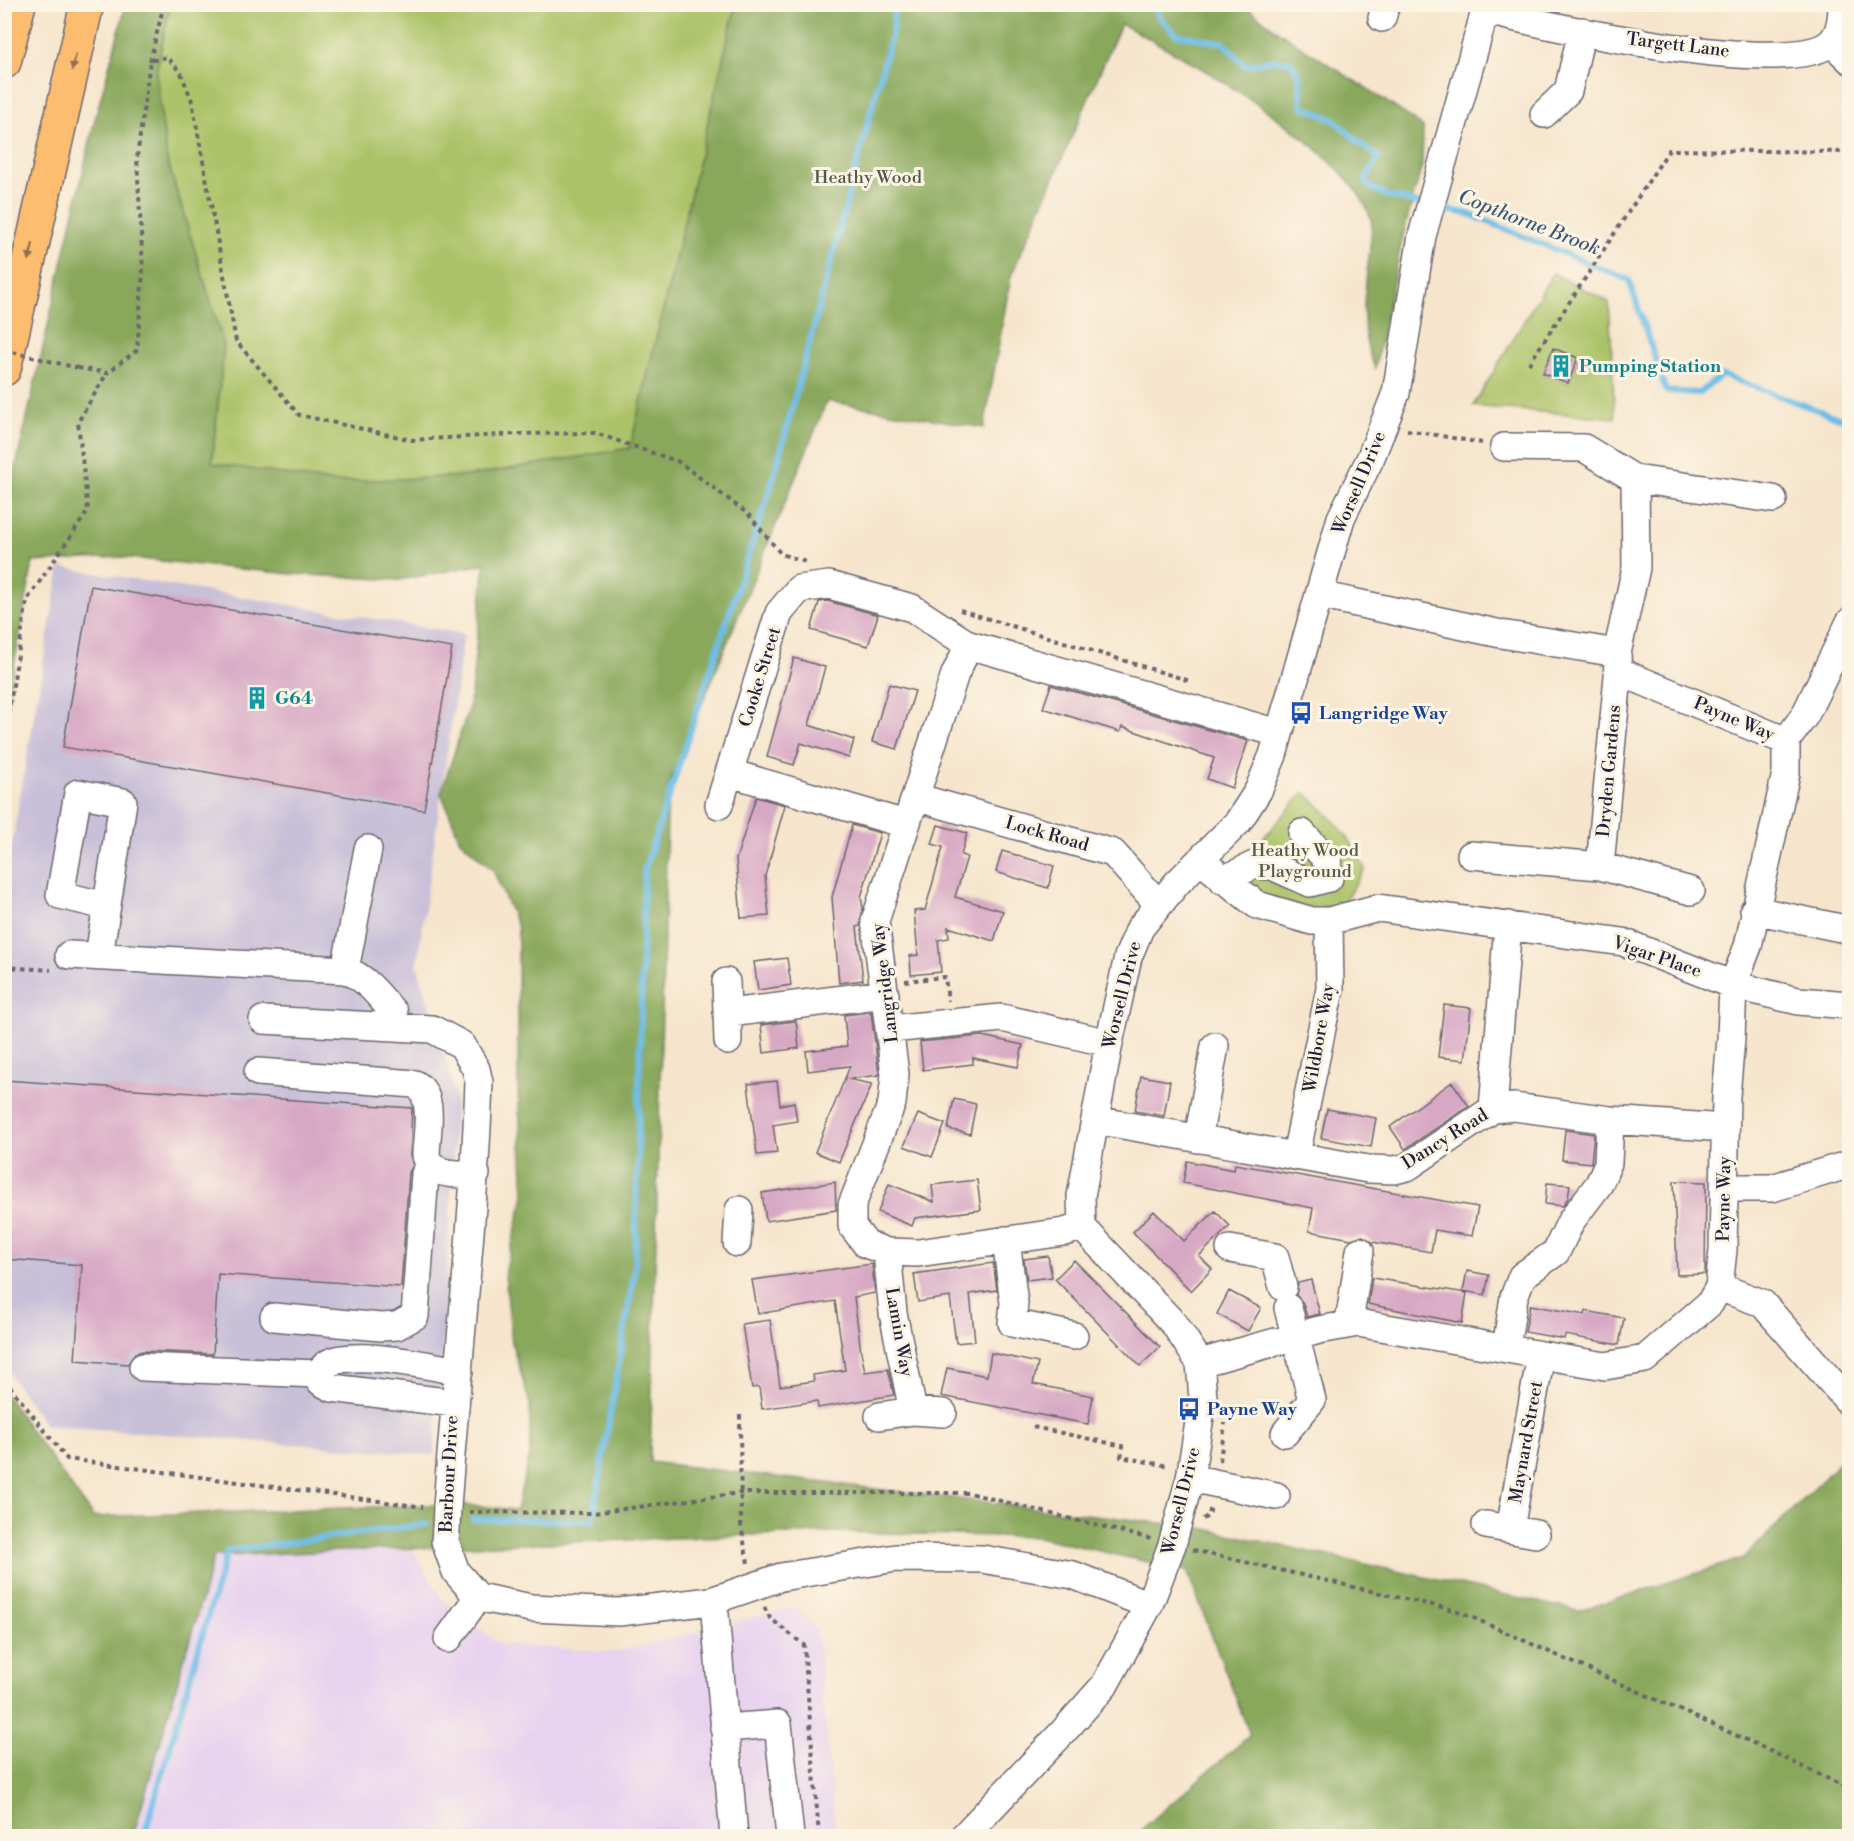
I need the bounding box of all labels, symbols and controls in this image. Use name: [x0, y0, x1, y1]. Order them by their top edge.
street label: Targett Lane: [1625, 27, 1731, 63]
one-way arrow: [69, 52, 79, 71]
park label: Heathy Wood: [814, 166, 923, 189]
water label: Copthorne Brook: [1454, 184, 1604, 262]
one-way arrow: [26, 242, 35, 261]
building icon: Pumping Station: [1548, 353, 1574, 379]
place label: Pumping Station: [1579, 355, 1721, 378]
street label: Worsell Drive: [1326, 428, 1391, 539]
street label: Cooke Street: [734, 624, 786, 730]
building icon: G64: [244, 685, 270, 711]
place label: G64: [275, 687, 313, 710]
street label: Payne Way: [1690, 692, 1778, 746]
bus stop icon: Langridge Way: [1288, 700, 1314, 726]
place label: Langridge Way: [1319, 702, 1449, 725]
street label: Dryden Gardens: [1592, 704, 1626, 838]
street label: Lock Road: [1003, 811, 1092, 857]
park label: Heathy Wood Playground: [1251, 839, 1360, 883]
street label: Langridge Way: [866, 922, 904, 1044]
street label: Vigar Place: [1609, 931, 1705, 983]
street label: Worsell Drive: [1097, 939, 1146, 1052]
street label: Wildbore Way: [1298, 981, 1340, 1096]
street label: Dancy Road: [1398, 1103, 1493, 1174]
street label: Payne Way: [1712, 1156, 1736, 1242]
street label: Lamin Way: [880, 1286, 918, 1379]
street label: Maynard Street: [1504, 1378, 1548, 1505]
bus stop icon: Payne Way: [1176, 1396, 1202, 1422]
place label: Payne Way: [1207, 1398, 1298, 1421]
street label: Barbour Drive: [434, 1415, 464, 1534]
street label: Worsell Drive: [1156, 1445, 1205, 1558]

